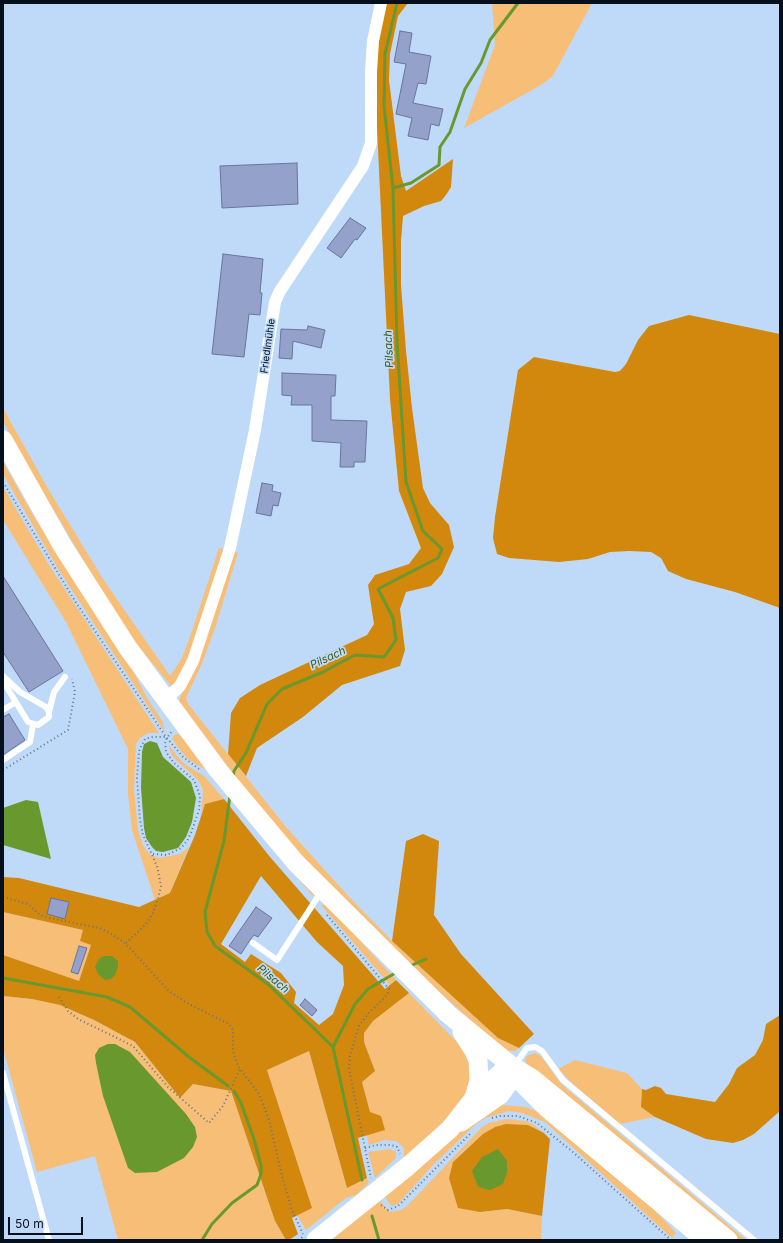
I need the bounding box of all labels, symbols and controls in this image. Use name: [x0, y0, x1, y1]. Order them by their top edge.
street label: Friedlmühle: [258, 318, 278, 374]
water label: Pilsach: [381, 330, 397, 368]
water label: Pilsach: [308, 644, 348, 672]
water label: Pilsach: [254, 962, 292, 996]
scale bar: [10, 1209, 85, 1235]
text: 50 m: [15, 1216, 44, 1231]

